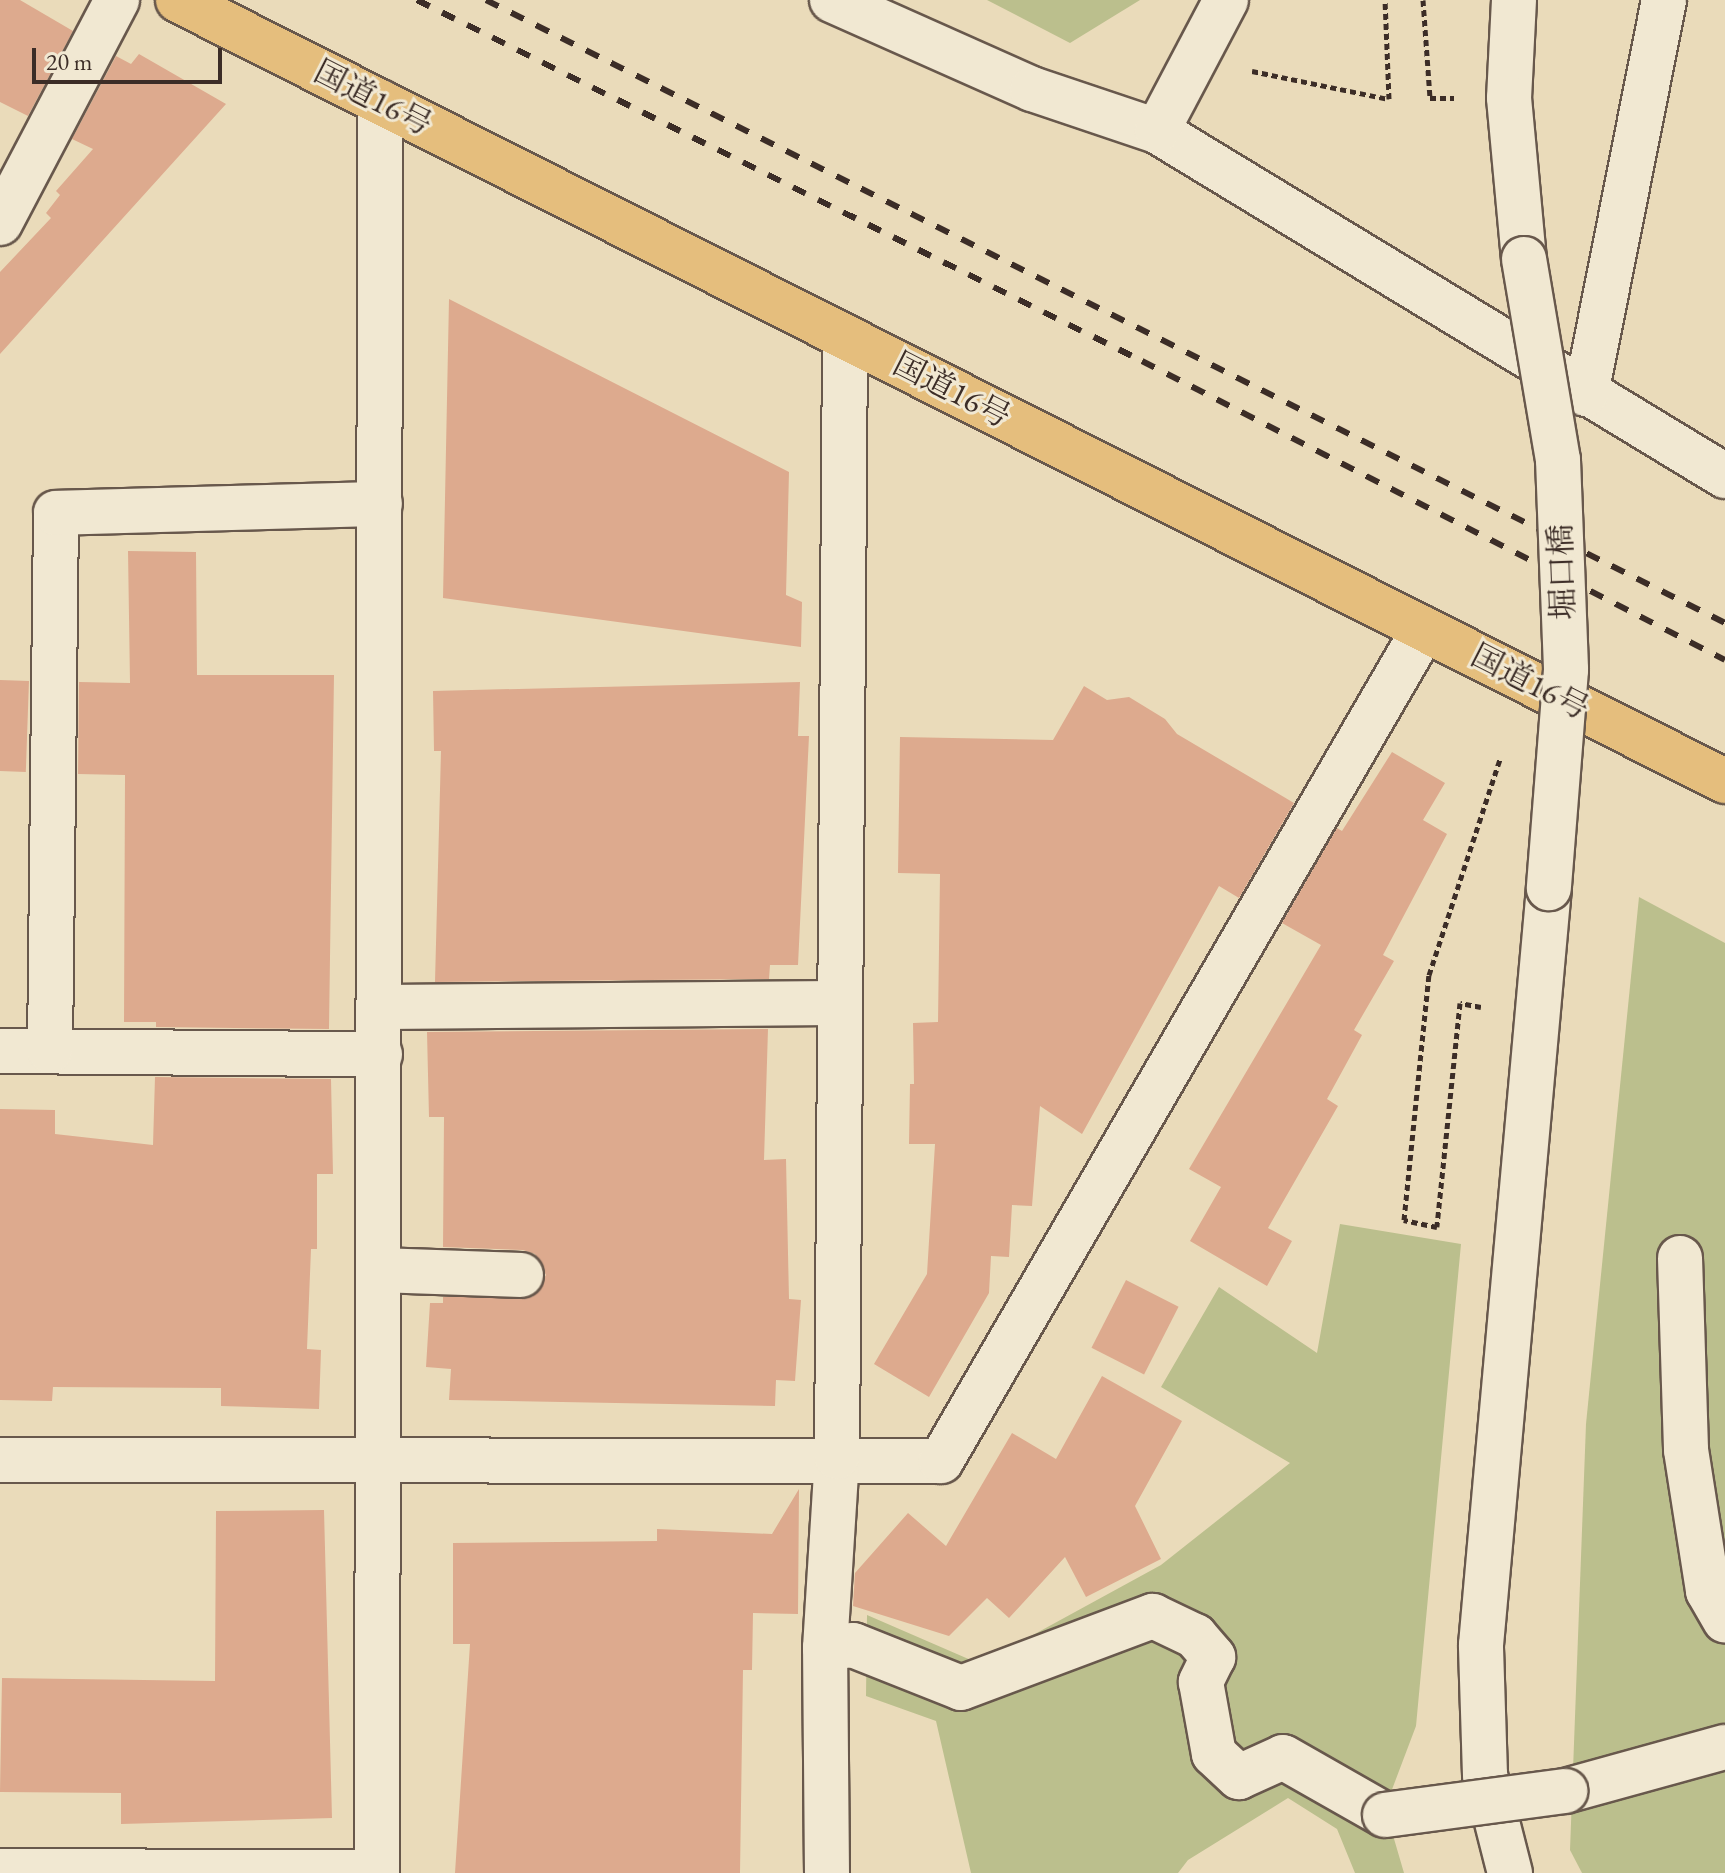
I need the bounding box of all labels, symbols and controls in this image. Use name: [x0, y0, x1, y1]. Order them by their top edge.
scale bar: [36, 32, 226, 82]
text: 20 m: [46, 46, 93, 77]
street label: 国道16号: [308, 52, 438, 144]
street label: 国道16号: [887, 344, 1017, 436]
street label: 堀口橋: [1541, 523, 1583, 621]
street label: 国道16号: [1465, 636, 1595, 728]

